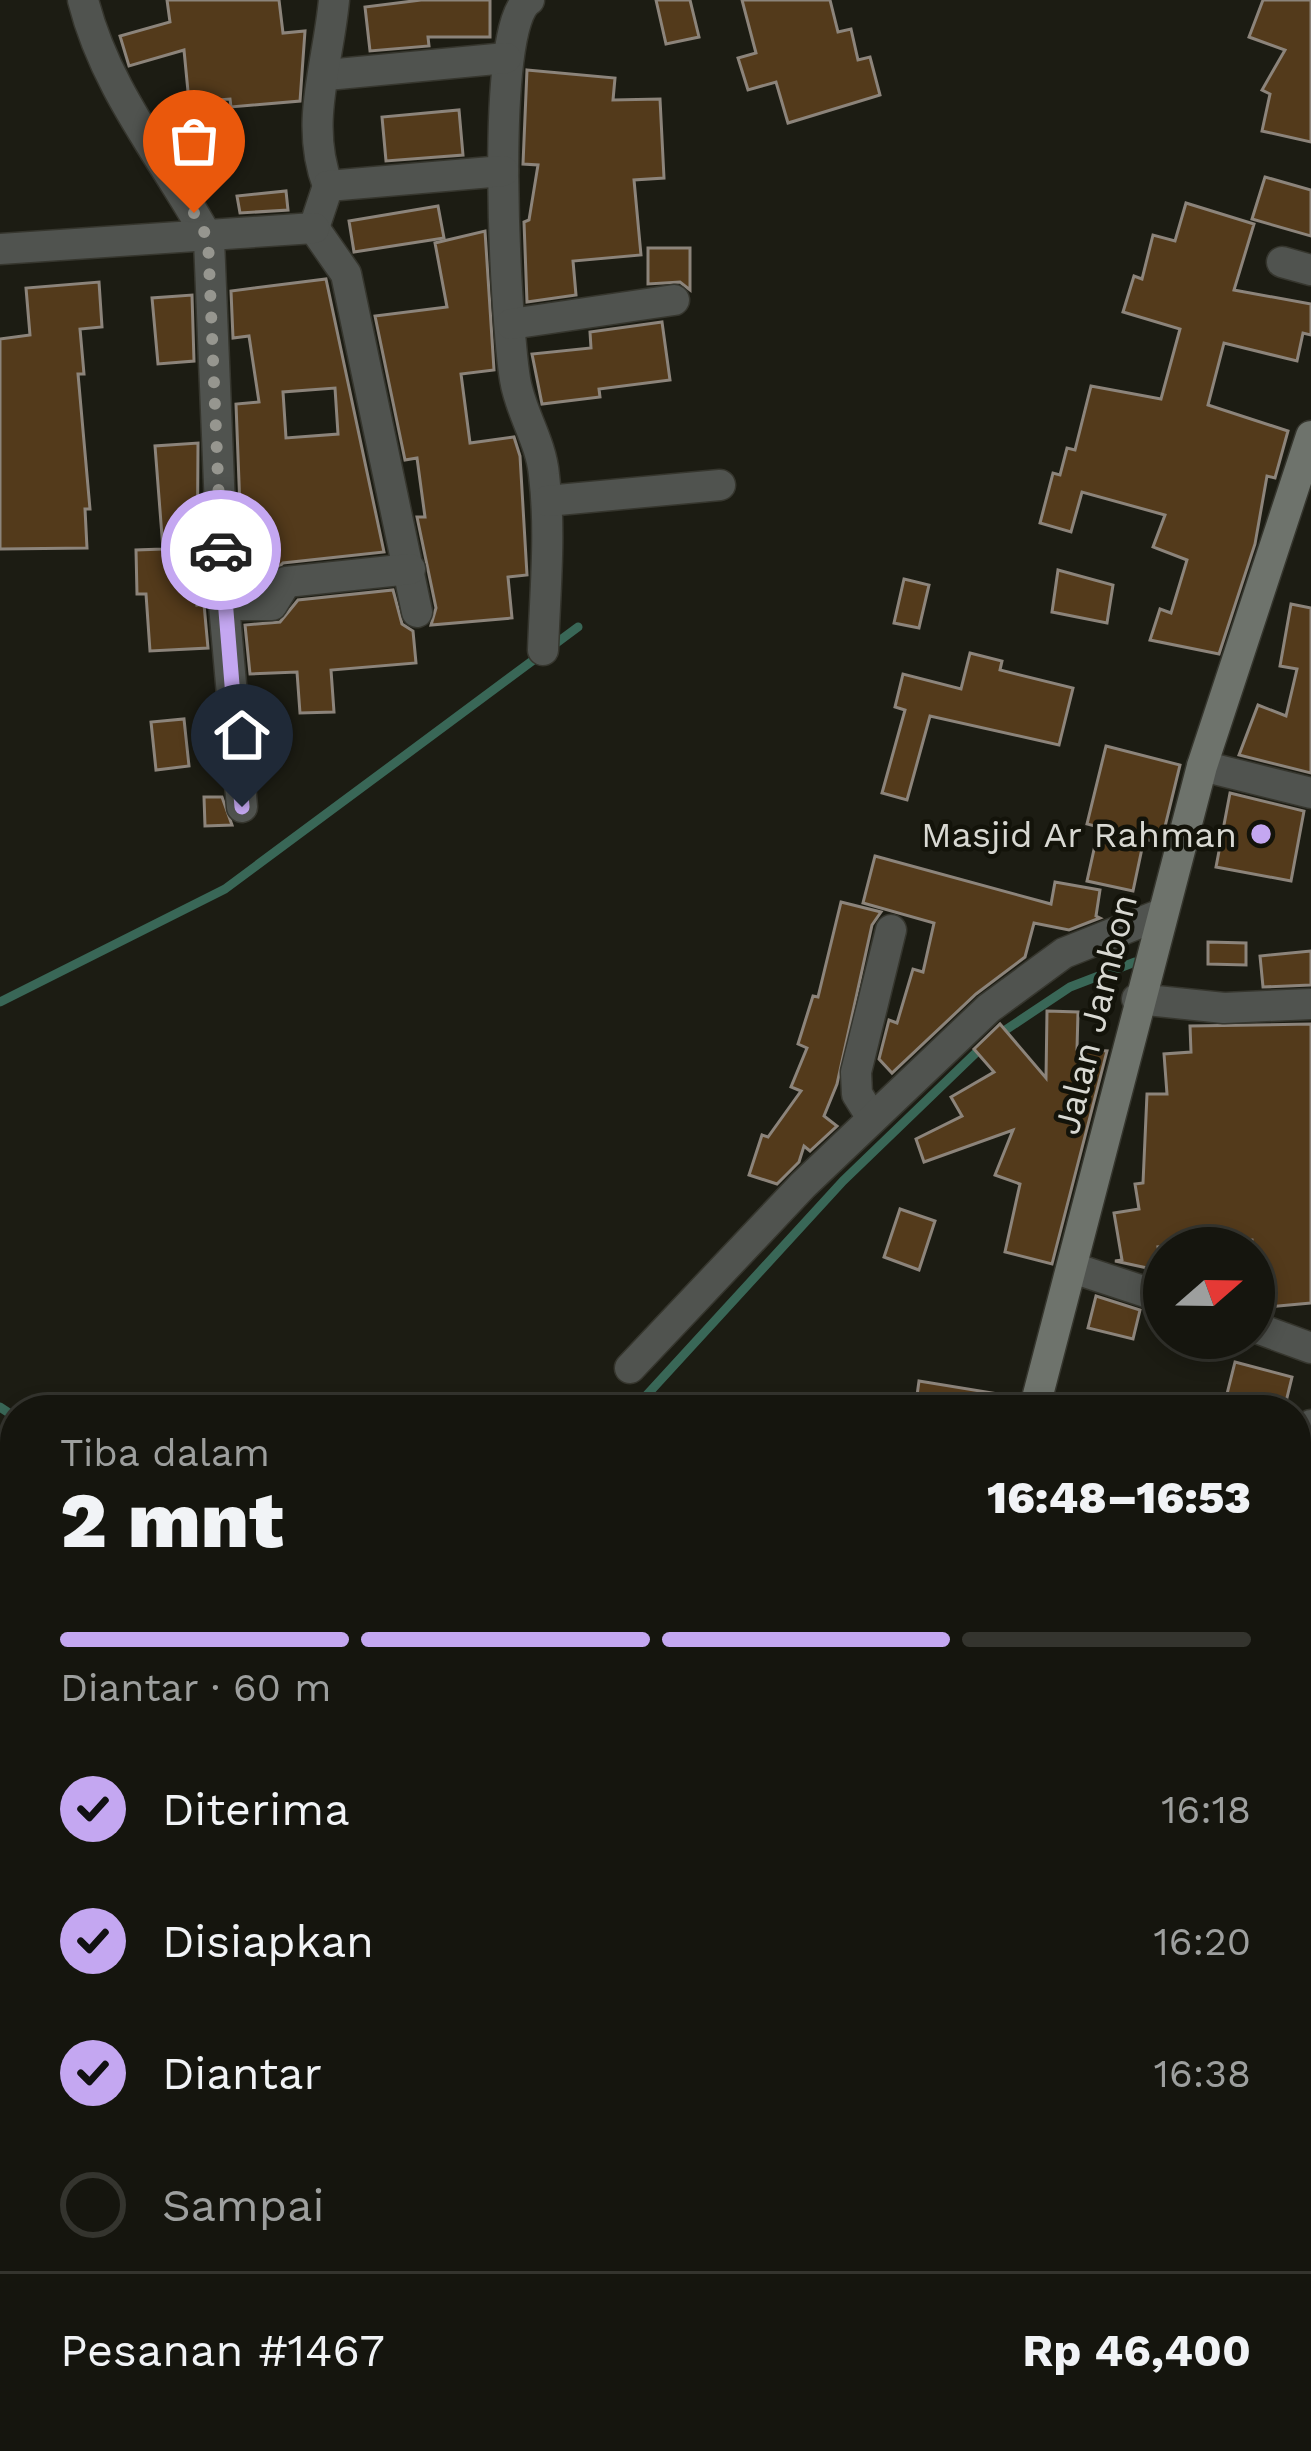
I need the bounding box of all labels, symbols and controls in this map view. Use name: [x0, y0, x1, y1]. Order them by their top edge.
pin: [143, 90, 245, 213]
icon: bag: [161, 108, 227, 174]
courier: [161, 490, 281, 610]
icon: car: [188, 517, 254, 583]
pin: [191, 684, 293, 807]
icon: home: [209, 702, 275, 768]
place label: Masjid Ar Rahman: [921, 814, 1237, 856]
marker: Masjid Ar Rahman: [1248, 821, 1274, 847]
street label: Jalan Jambon: [1046, 890, 1146, 1139]
north arrow: [1143, 1227, 1275, 1359]
map controls: [1143, 1227, 1275, 1359]
text: Tiba dalam: [60, 1430, 270, 1475]
text: 16:48–16:53: [987, 1471, 1251, 1524]
text: 2 mnt: [60, 1474, 284, 1566]
text: Diantar · 60 m: [60, 1665, 332, 1710]
icon: check: [60, 1776, 126, 1842]
text: Diterima: [162, 1783, 350, 1836]
text: 16:18: [1161, 1787, 1251, 1832]
icon: check: [60, 1908, 126, 1974]
text: Disiapkan: [162, 1915, 374, 1968]
text: 16:20: [1154, 1919, 1251, 1964]
icon: check: [60, 2040, 126, 2106]
text: Diantar: [162, 2047, 322, 2100]
text: 16:38: [1154, 2051, 1251, 2096]
text: Sampai: [162, 2179, 324, 2232]
text: Pesanan #1467: [60, 2324, 385, 2377]
text: Rp 46,400: [1022, 2324, 1251, 2377]

